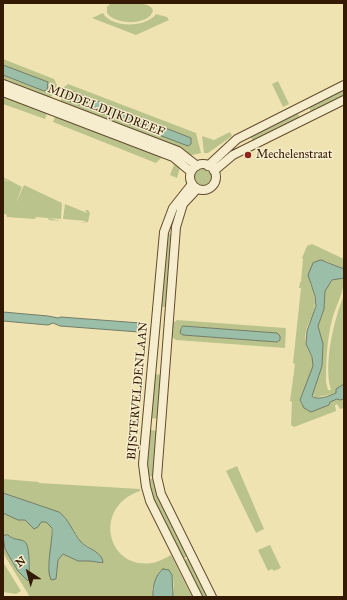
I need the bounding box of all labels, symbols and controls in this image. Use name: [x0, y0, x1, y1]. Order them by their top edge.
street label: MIDDELDIJKDREEF: [45, 82, 167, 140]
place label: Mechelenstraat: [256, 148, 332, 162]
marker: Mechelenstraat: [243, 150, 253, 160]
street label: BIJSTERVELDENLAAN: [125, 321, 151, 461]
north arrow: [8, 552, 48, 592]
text: N: [13, 554, 28, 570]

